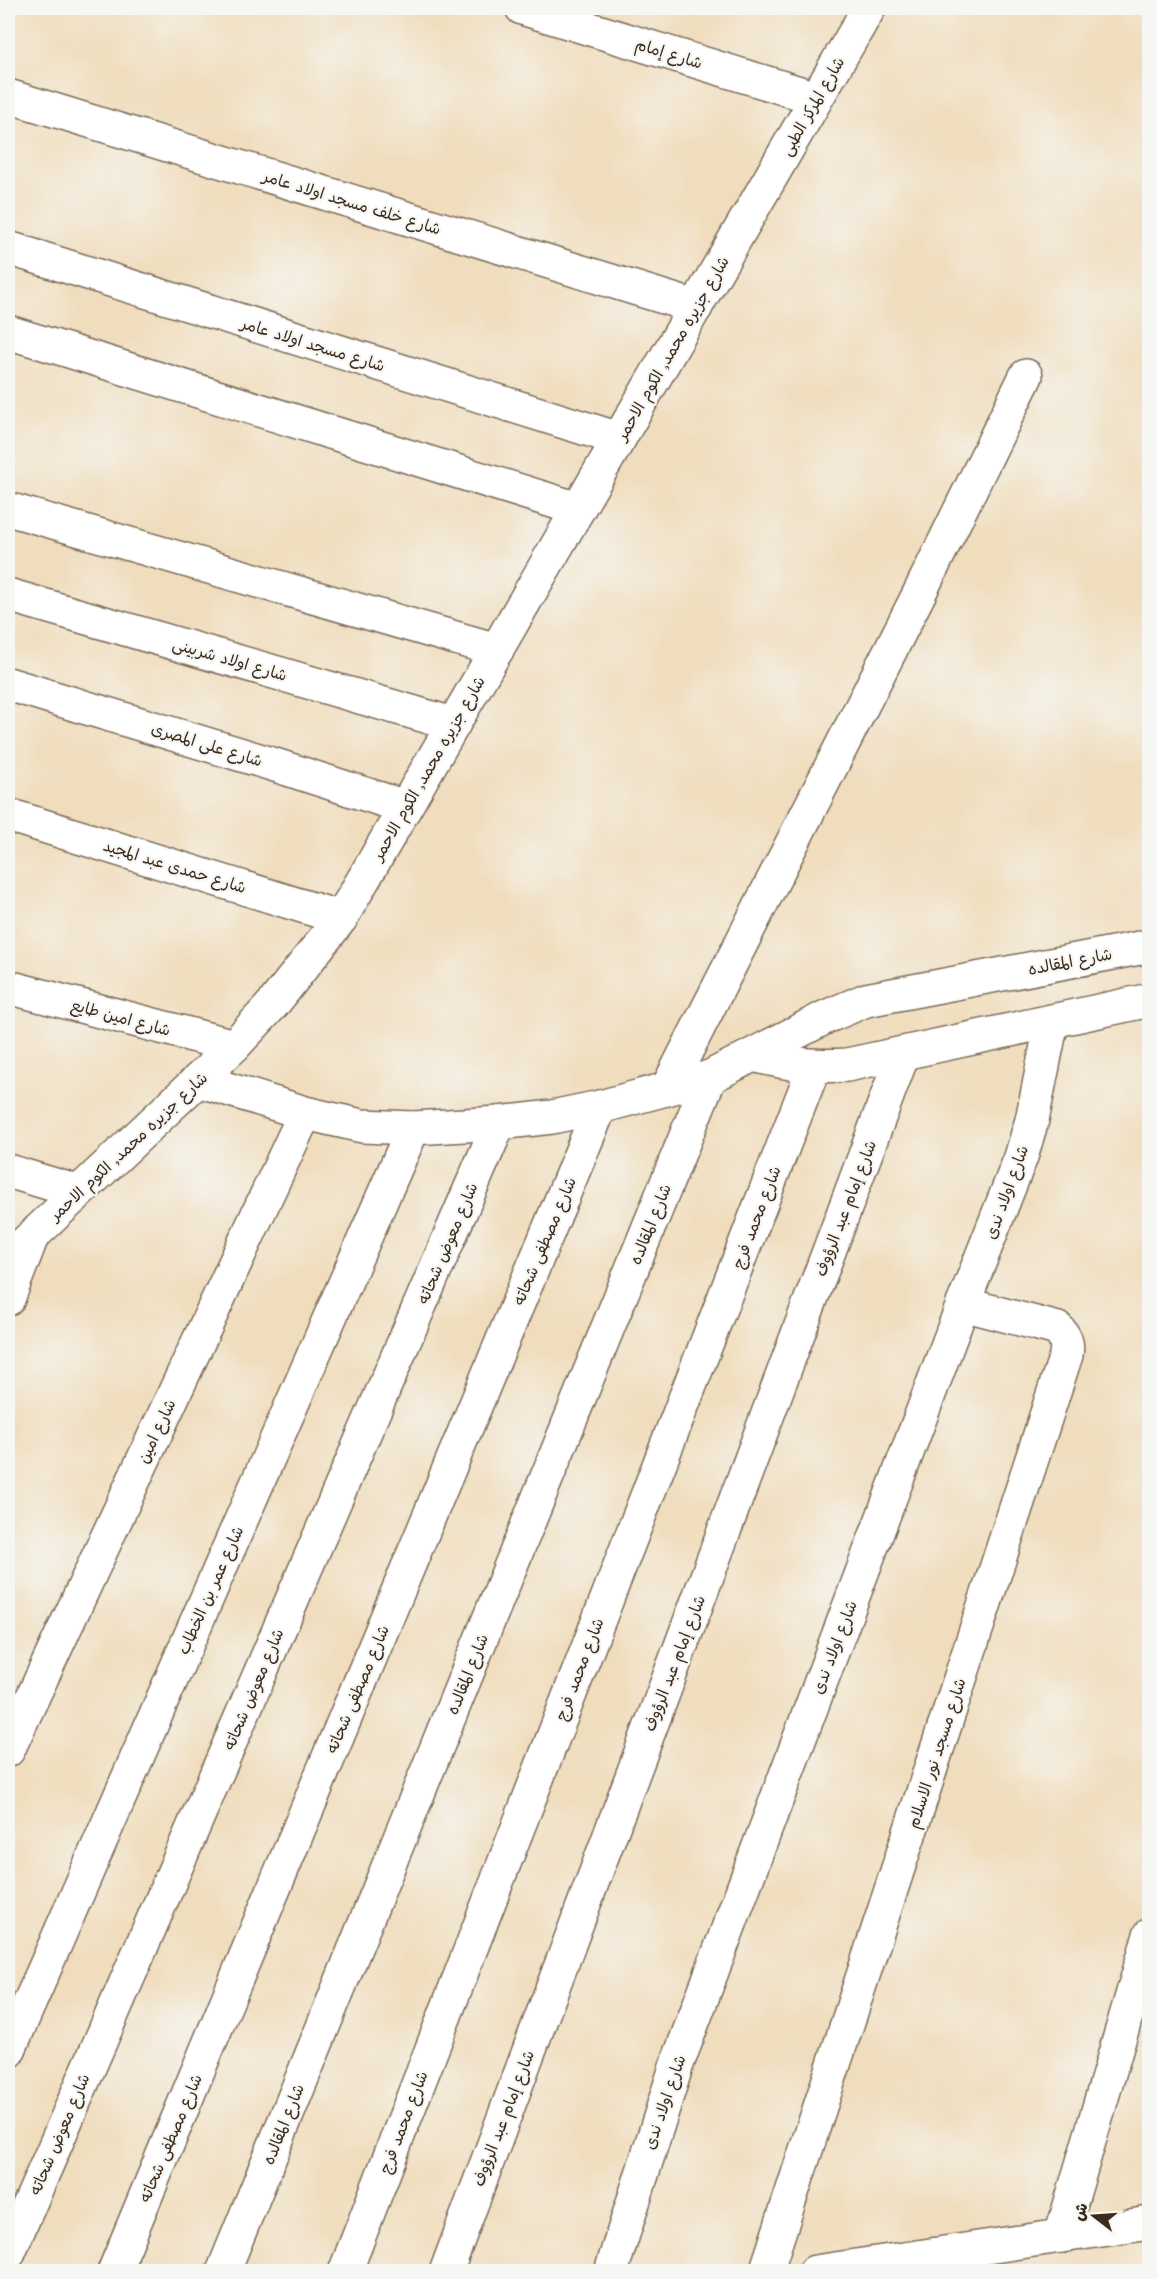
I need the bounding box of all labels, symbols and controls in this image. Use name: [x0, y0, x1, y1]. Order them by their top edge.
street label: شارع إمام: [632, 32, 705, 76]
street label: شارع المركز الطبى: [775, 52, 850, 160]
street label: شارع خلف مسجد اولاد عامر: [258, 164, 444, 241]
street label: شارع جزيره محمد, الكوم الاحمر: [609, 252, 736, 447]
street label: شارع مسجد اولاد عامر: [236, 311, 388, 377]
street label: شارع اولاد شربينى: [170, 632, 290, 687]
street label: شارع جزيره محمد, الكوم الاحمر: [365, 672, 492, 867]
street label: شارع على المصرى: [148, 717, 265, 772]
street label: شارع حمدى عبد المجيد: [101, 834, 249, 899]
street label: شارع المقالده: [1026, 942, 1114, 981]
street label: شارع امين طايع: [69, 993, 173, 1042]
street label: شارع جزيره محمد, الكوم الاحمر: [42, 1067, 213, 1228]
street label: شارع إمام عبد الرؤوف: [809, 1137, 883, 1280]
street label: شارع اولاد ندى: [979, 1142, 1034, 1242]
street label: شارع محمد فرج: [726, 1163, 787, 1272]
street label: شارع مصطفى شحاته: [507, 1174, 582, 1309]
street label: شارع معوض شحاته: [411, 1179, 483, 1308]
street label: شارع المقالده: [624, 1180, 677, 1268]
street label: شارع امين: [132, 1395, 181, 1467]
street label: شارع عمر بن الخطاب: [172, 1522, 249, 1658]
street label: شارع إمام عبد الرؤوف: [638, 1592, 712, 1735]
street label: شارع اولاد ندى: [806, 1597, 863, 1697]
street label: شارع محمد فرج: [549, 1615, 610, 1724]
street label: شارع مصطفى شحاته: [320, 1622, 395, 1757]
street label: شارع معوض شحاته: [217, 1625, 289, 1754]
street label: شارع المقالده: [441, 1630, 494, 1718]
street label: شارع مسجد نور الاسلام: [901, 1675, 973, 1832]
street label: شارع إمام عبد الرؤوف: [467, 2047, 541, 2190]
street label: شارع اولاد ندى: [638, 2052, 691, 2152]
street label: شارع محمد فرج: [373, 2068, 434, 2177]
street label: شارع معوض شحاته: [23, 2070, 95, 2199]
street label: شارع مصطفى شحاته: [133, 2071, 208, 2206]
street label: شارع المقالده: [257, 2080, 310, 2168]
north arrow: [1064, 2186, 1124, 2246]
text: ش: [1067, 2200, 1092, 2223]

